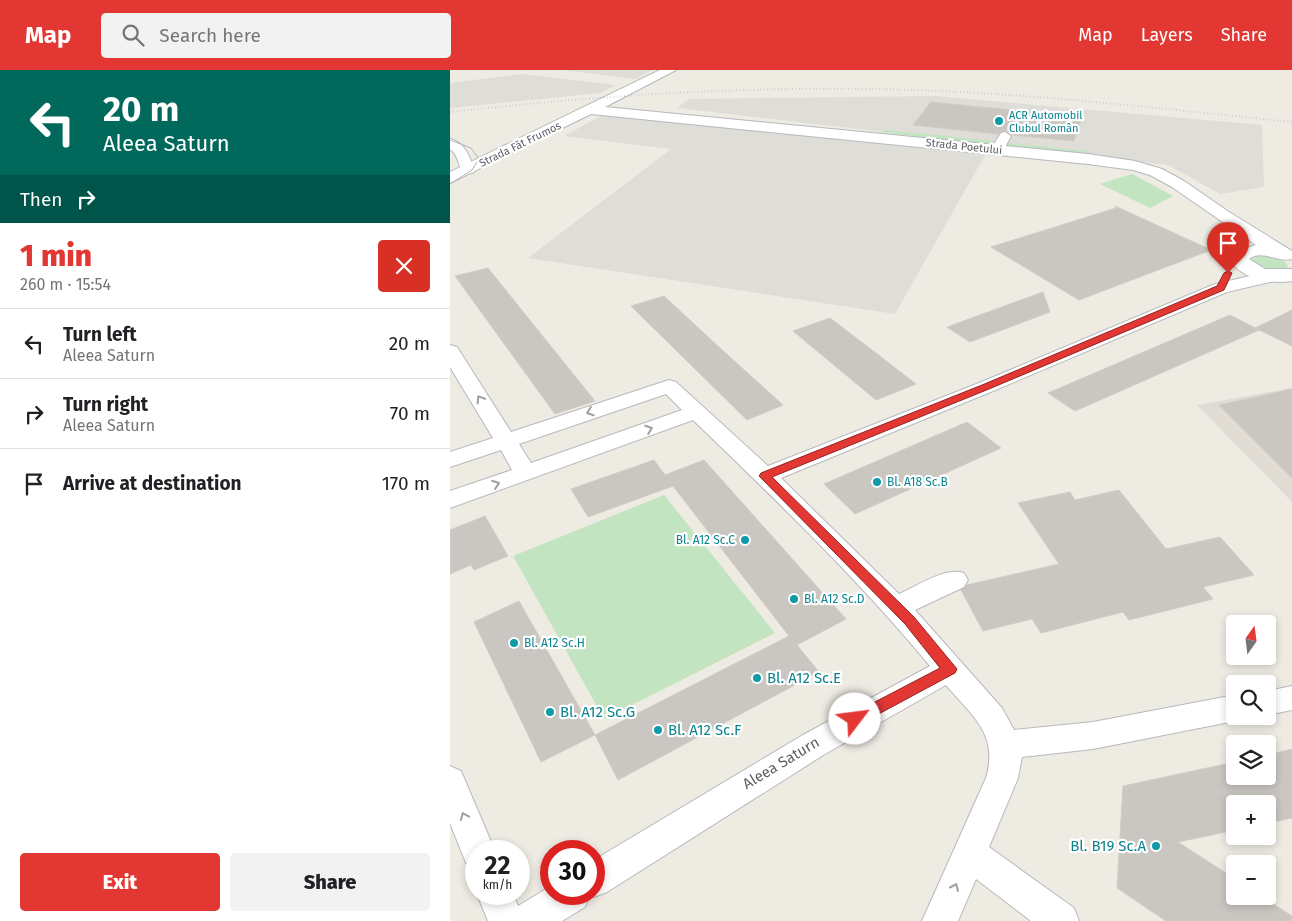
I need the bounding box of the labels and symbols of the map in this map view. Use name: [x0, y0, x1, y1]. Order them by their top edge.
place label: ACR Automobil Clubul Român: [1009, 109, 1083, 135]
marker: ACR Automobil Clubul Român: [993, 115, 1005, 127]
street label: Strada Făt Frumos: [477, 119, 563, 170]
street label: Strada Poetului: [925, 136, 1003, 157]
pin: [1207, 222, 1249, 273]
one-way arrow: [477, 395, 487, 404]
one-way arrow: [586, 407, 595, 417]
one-way arrow: [644, 425, 653, 435]
place label: Bl. A18 Sc.B: [887, 475, 948, 489]
marker: Bl. A18 Sc.B: [871, 476, 883, 488]
one-way arrow: [491, 480, 500, 490]
place label: Bl. A12 Sc.C: [676, 533, 735, 547]
marker: Bl. A12 Sc.C: [739, 534, 751, 546]
place label: Bl. A12 Sc.D: [804, 592, 865, 606]
marker: Bl. A12 Sc.D: [788, 593, 800, 605]
north arrow: [1226, 615, 1276, 665]
place label: Bl. A12 Sc.H: [524, 636, 585, 650]
marker: Bl. A12 Sc.H: [508, 637, 520, 649]
place label: Bl. A12 Sc.E: [767, 669, 841, 687]
marker: Bl. A12 Sc.E: [751, 672, 763, 684]
position arrow: [828, 692, 880, 744]
place label: Bl. A12 Sc.G: [560, 703, 635, 721]
marker: Bl. A12 Sc.G: [544, 706, 556, 718]
place label: Bl. A12 Sc.F: [668, 721, 741, 739]
marker: Bl. A12 Sc.F: [652, 724, 664, 736]
street label: Aleea Saturn: [739, 733, 823, 793]
one-way arrow: [460, 812, 470, 821]
place label: Bl. B19 Sc.A: [1070, 837, 1146, 855]
speed limit sign: 30: [540, 840, 605, 905]
marker: Bl. B19 Sc.A: [1150, 840, 1162, 852]
one-way arrow: [949, 883, 960, 892]

